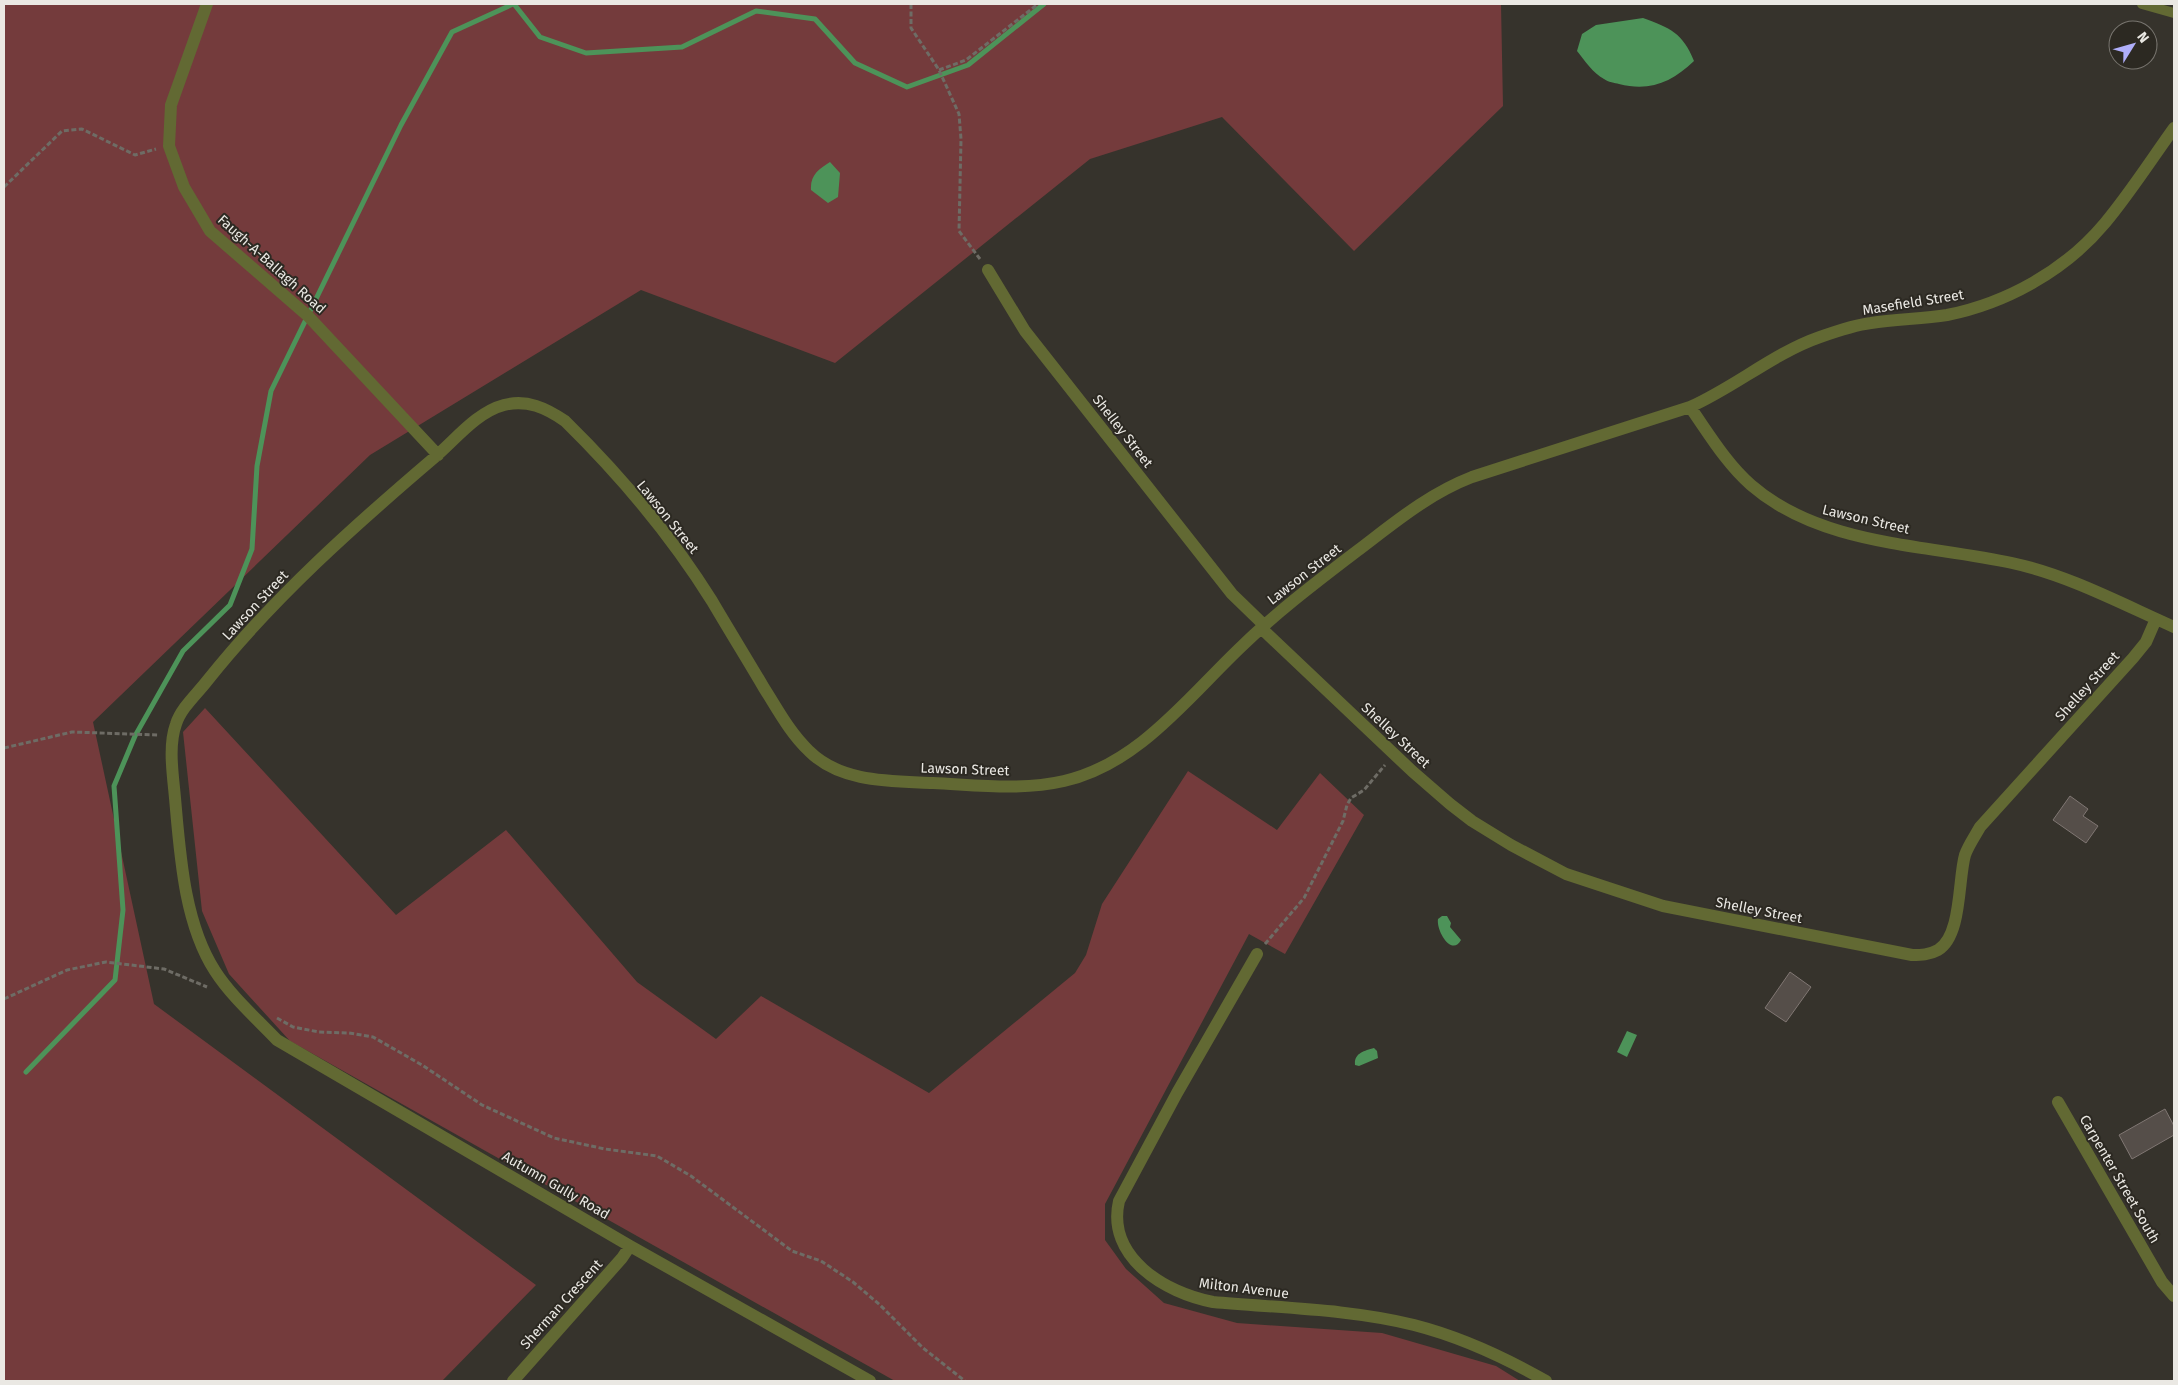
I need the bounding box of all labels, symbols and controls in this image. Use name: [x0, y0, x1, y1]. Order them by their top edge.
north arrow: [2108, 20, 2158, 70]
text: N: [2133, 29, 2153, 46]
street label: Faugh-A-Ballagh Road: [214, 211, 329, 317]
street label: Masefield Street: [1861, 286, 1966, 319]
street label: Shelley Street: [1089, 391, 1157, 472]
street label: Lawson Street: [633, 477, 703, 558]
street label: Lawson Street: [1821, 501, 1912, 538]
street label: Lawson Street: [1264, 540, 1345, 608]
street label: Lawson Street: [219, 566, 293, 644]
street label: Shelley Street: [2052, 647, 2124, 725]
street label: Shelley Street: [1358, 699, 1434, 772]
street label: Lawson Street: [920, 759, 1011, 780]
street label: Shelley Street: [1714, 894, 1805, 927]
street label: Carpenter Street South: [2076, 1112, 2163, 1246]
street label: Autumn Gully Road: [499, 1148, 612, 1223]
street label: Sherman Crescent: [517, 1255, 607, 1353]
street label: Milton Avenue: [1198, 1275, 1290, 1302]

